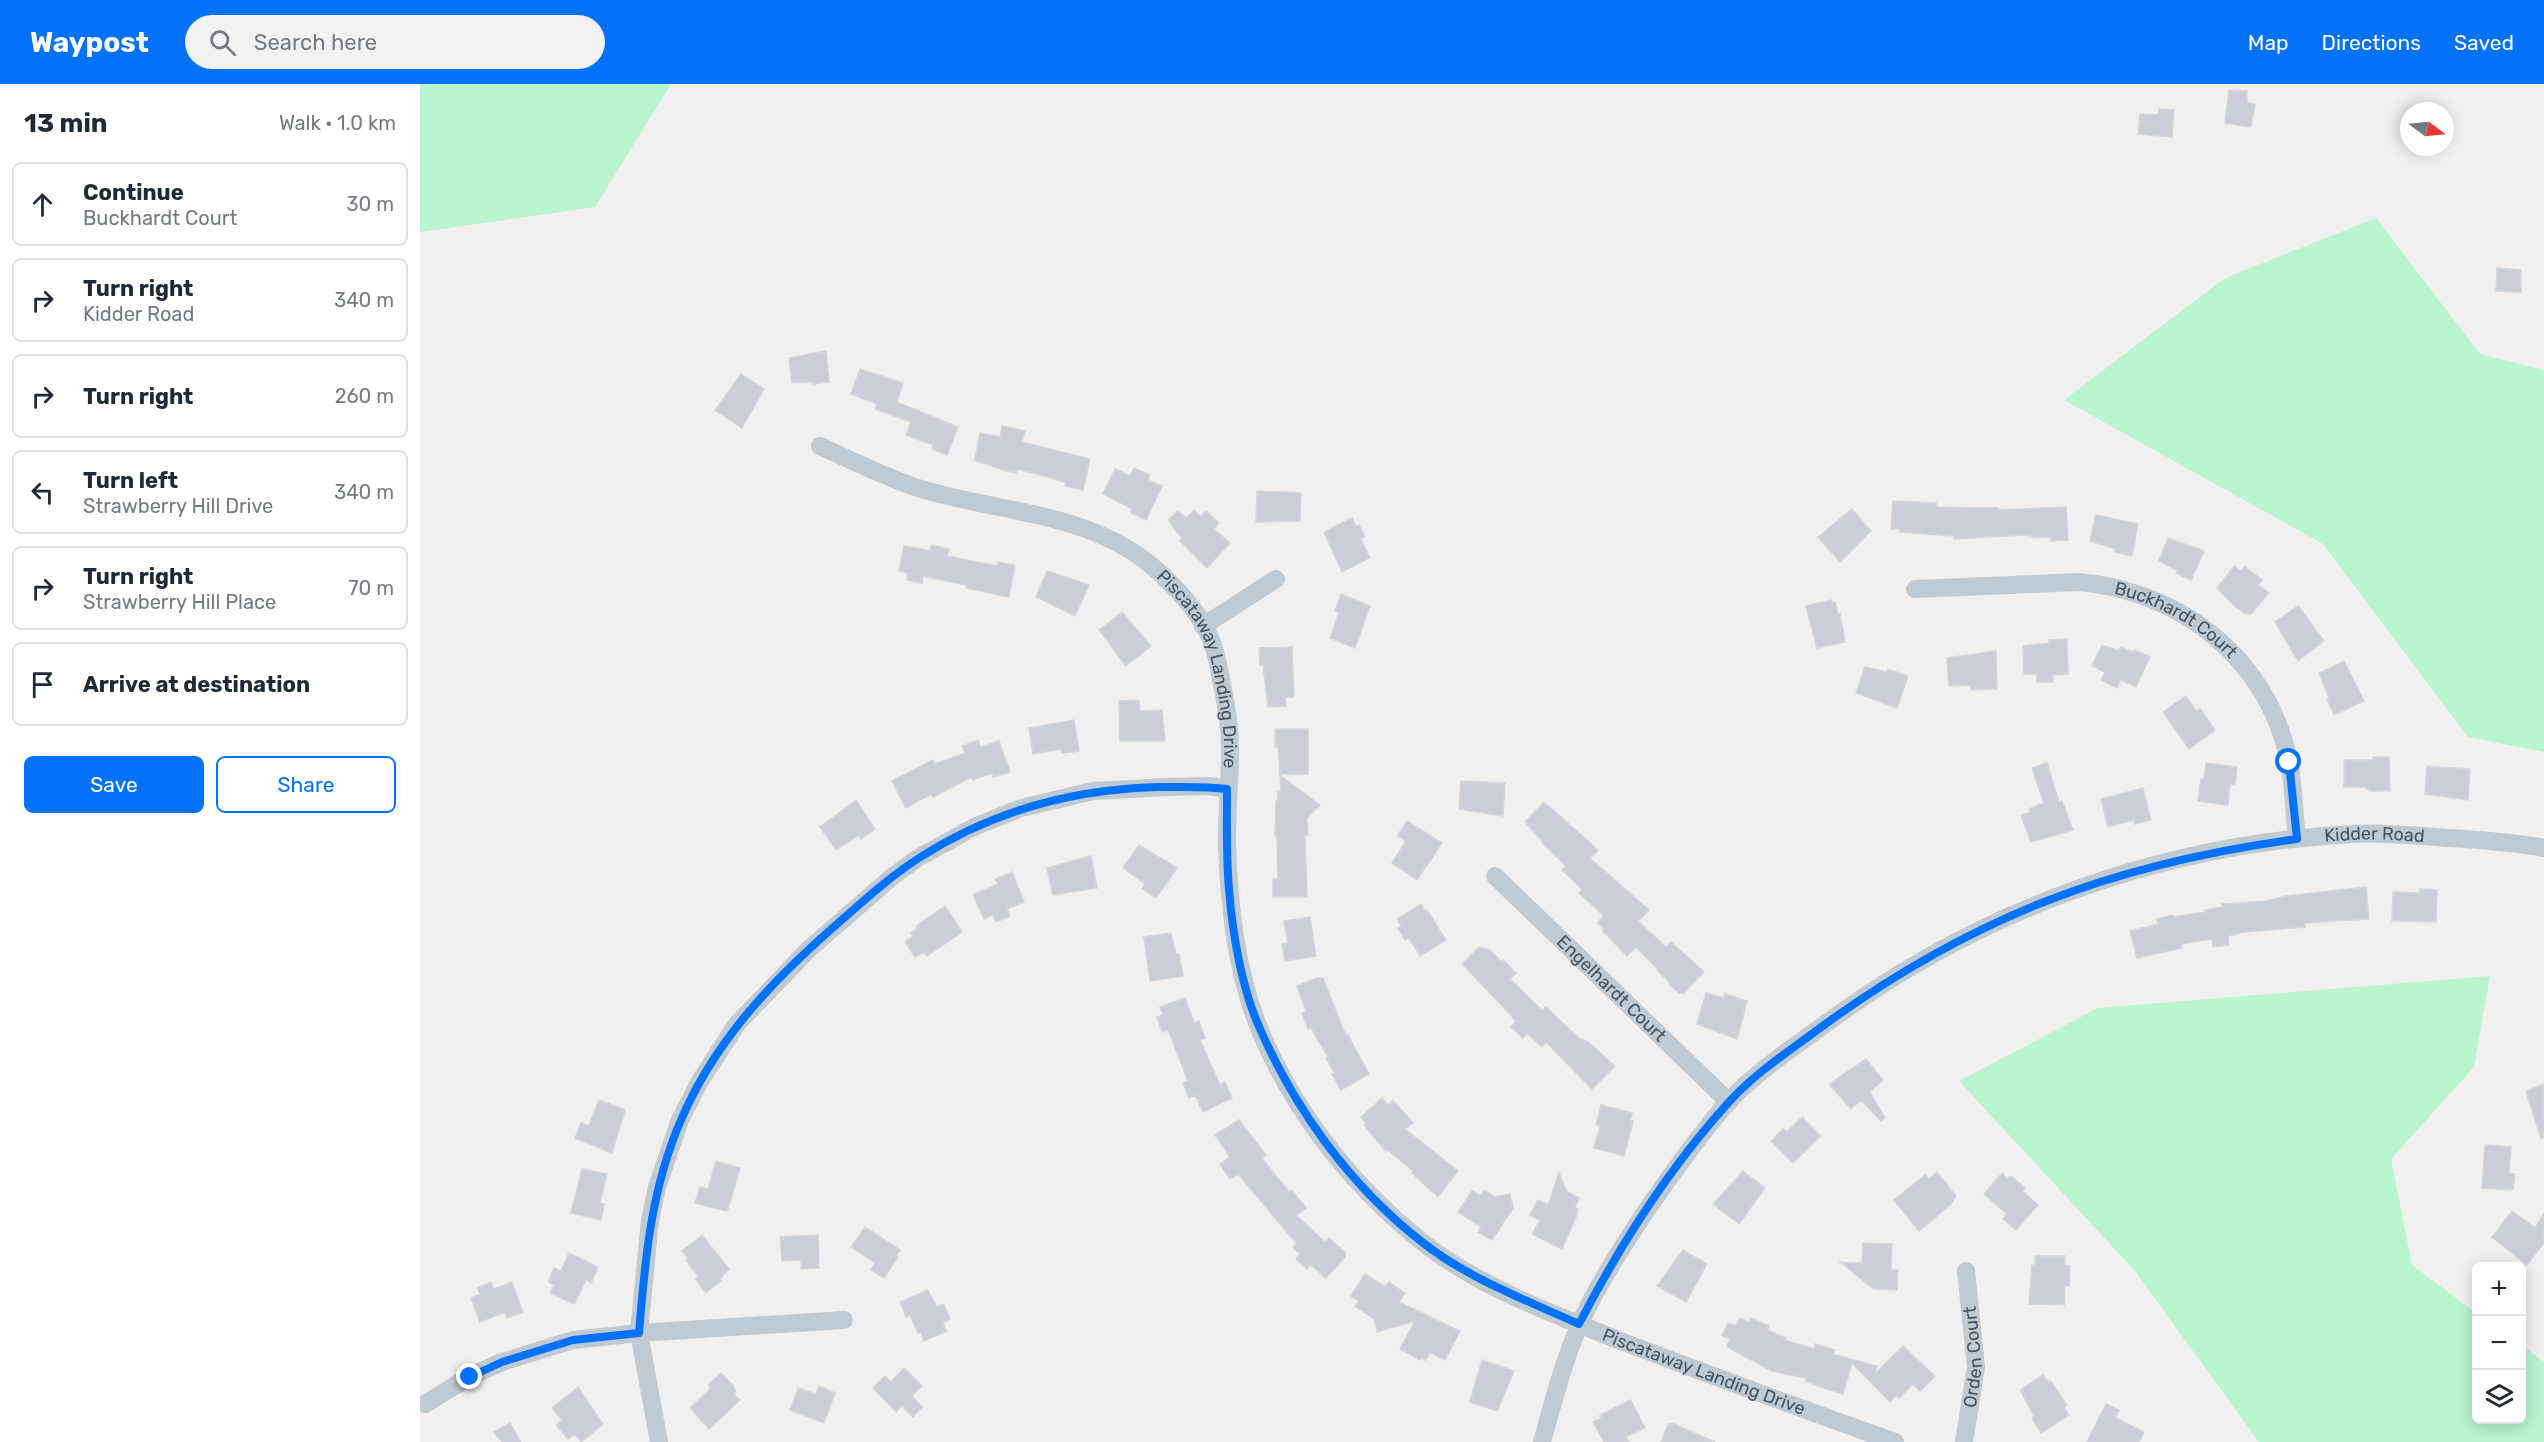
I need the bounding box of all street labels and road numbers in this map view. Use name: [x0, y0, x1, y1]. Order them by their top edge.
street label: Piscataway Landing Drive: [1152, 565, 1241, 769]
street label: Buckhardt Court: [2112, 577, 2242, 663]
street label: Kidder Road: [2324, 822, 2426, 847]
street label: Engelhardt Court: [1552, 931, 1671, 1046]
street label: Orden Court: [1959, 1305, 1987, 1409]
street label: Piscataway Landing Drive: [1599, 1324, 1808, 1420]

